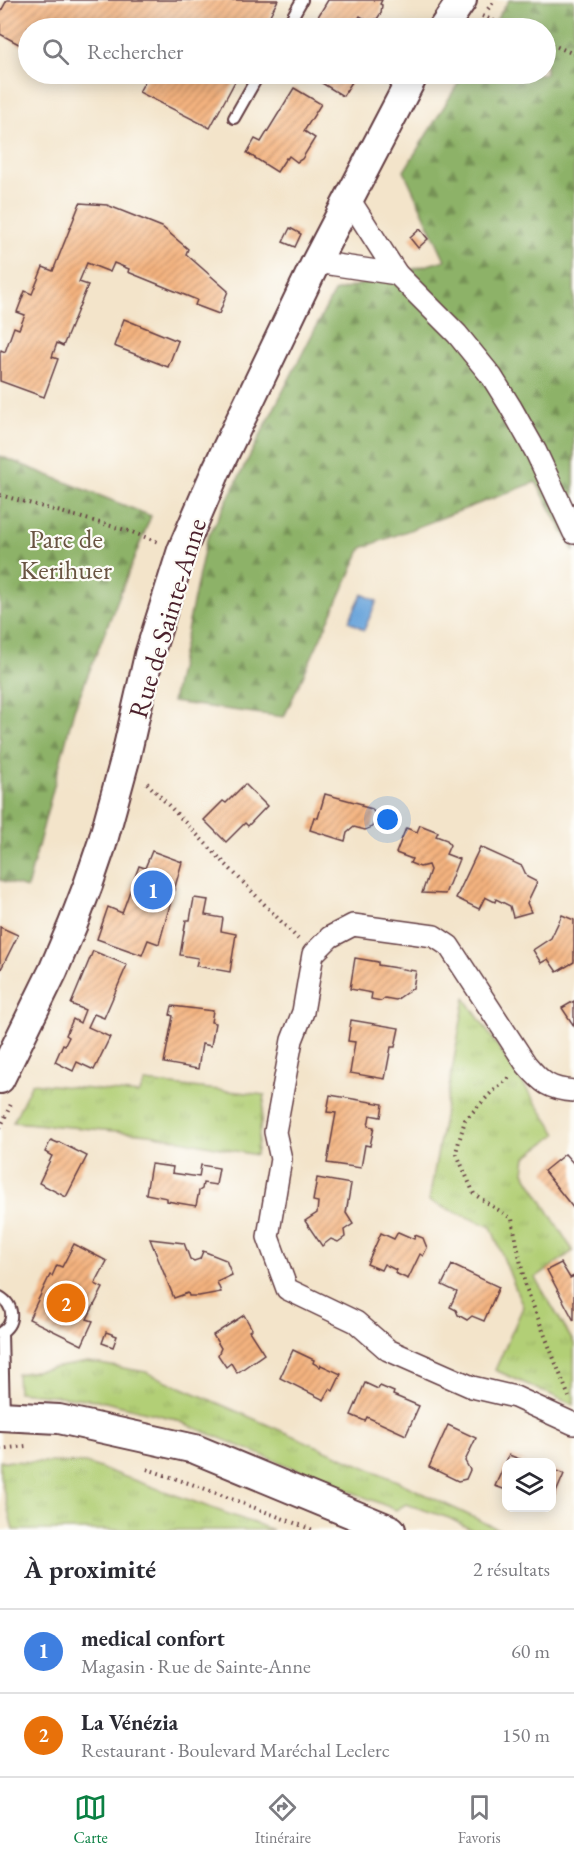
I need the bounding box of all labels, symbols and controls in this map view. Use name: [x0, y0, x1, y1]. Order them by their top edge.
search box: [18, 18, 556, 84]
icon: search: [39, 35, 72, 68]
text: Rechercher: [87, 37, 183, 66]
street label: Rue de Sainte-Anne: [120, 514, 214, 722]
park label: Parc de Kerihuer: [20, 521, 112, 587]
your location: [373, 805, 402, 834]
pin: 1: [134, 868, 172, 912]
pin: 2: [46, 1280, 86, 1326]
map controls: [502, 1458, 556, 1512]
button: layers: [502, 1458, 556, 1512]
text: À proximité: [24, 1552, 156, 1586]
text: 2 résultats: [473, 1556, 550, 1582]
text: medical confort: [81, 1624, 225, 1653]
text: 1: [38, 1638, 49, 1664]
text: 60 m: [511, 1638, 550, 1664]
text: Magasin · Rue de Sainte-Anne: [81, 1653, 311, 1679]
text: La Vénézia: [81, 1708, 178, 1737]
text: 2: [38, 1722, 49, 1748]
text: 150 m: [502, 1722, 550, 1748]
text: Restaurant · Boulevard Maréchal Leclerc: [81, 1737, 390, 1763]
tab: Carte: [73, 1791, 108, 1848]
tab: Itinéraire: [255, 1791, 311, 1848]
tab: Favoris: [458, 1791, 501, 1848]

